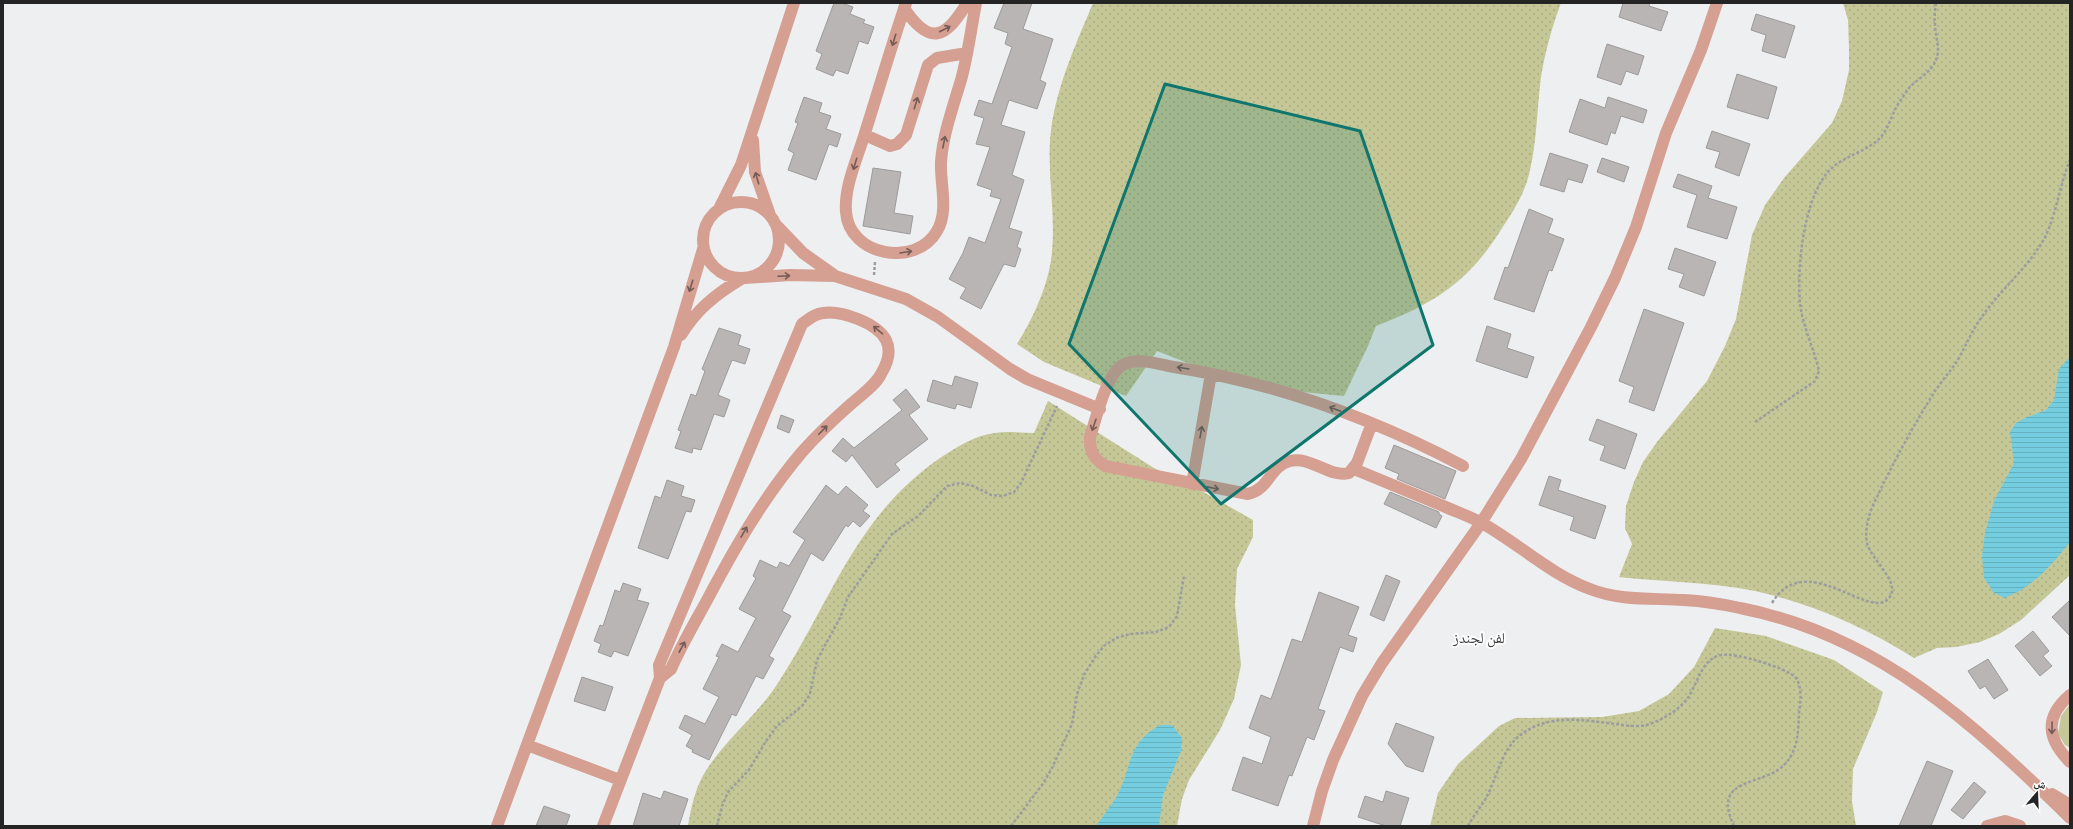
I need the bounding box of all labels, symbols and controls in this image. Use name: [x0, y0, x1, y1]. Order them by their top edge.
one-way arrow: [939, 25, 951, 33]
one-way arrow: [890, 34, 897, 47]
one-way arrow: [913, 97, 920, 110]
one-way arrow: [940, 135, 948, 148]
one-way arrow: [851, 158, 859, 170]
one-way arrow: [753, 172, 760, 185]
one-way arrow: [899, 248, 912, 256]
one-way arrow: [777, 272, 790, 279]
one-way arrow: [687, 279, 694, 292]
one-way arrow: [873, 325, 883, 334]
one-way arrow: [1177, 364, 1190, 372]
one-way arrow: [1330, 404, 1342, 412]
one-way arrow: [1090, 419, 1098, 431]
one-way arrow: [819, 425, 828, 435]
one-way arrow: [1197, 426, 1205, 439]
one-way arrow: [1206, 485, 1219, 493]
one-way arrow: [740, 526, 748, 538]
district label: لفن لجندز: [1452, 628, 1505, 648]
one-way arrow: [679, 641, 687, 653]
one-way arrow: [2048, 721, 2056, 734]
north arrow: [2017, 773, 2057, 813]
text: ش: [2032, 775, 2048, 793]

